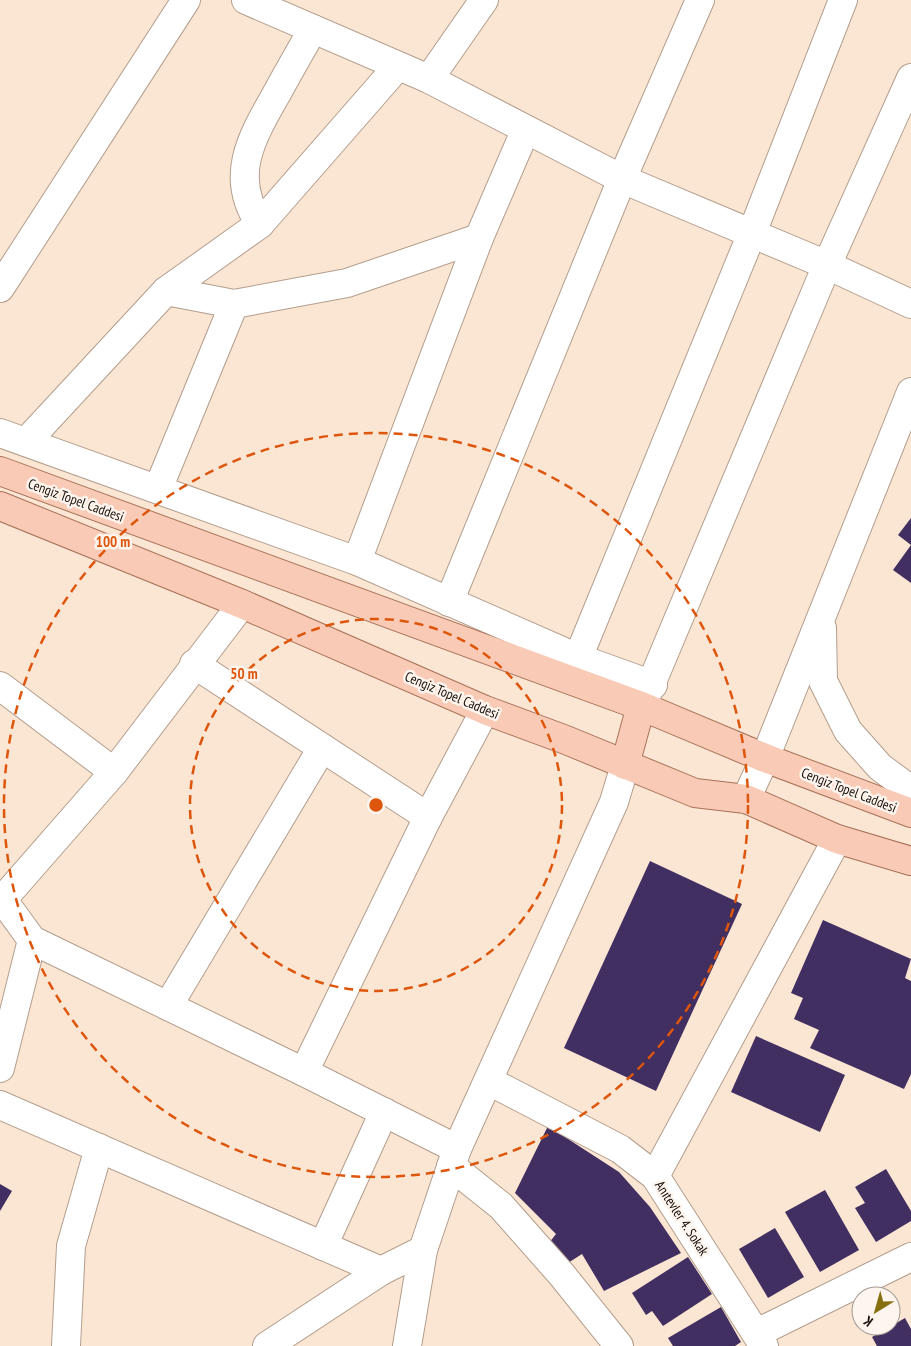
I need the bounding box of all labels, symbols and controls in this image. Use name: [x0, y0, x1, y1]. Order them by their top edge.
street label: Cengiz Topel Caddesi: [26, 474, 126, 526]
text: 100 m: [96, 532, 130, 551]
text: 50 m: [230, 664, 258, 683]
street label: Cengiz Topel Caddesi: [402, 667, 502, 723]
street label: Cengiz Topel Caddesi: [799, 764, 899, 816]
centre of rings: [367, 796, 385, 814]
street label: Anıtevler 4. Sokak: [651, 1177, 713, 1259]
north arrow: [851, 1286, 901, 1336]
text: K: [859, 1312, 877, 1331]

